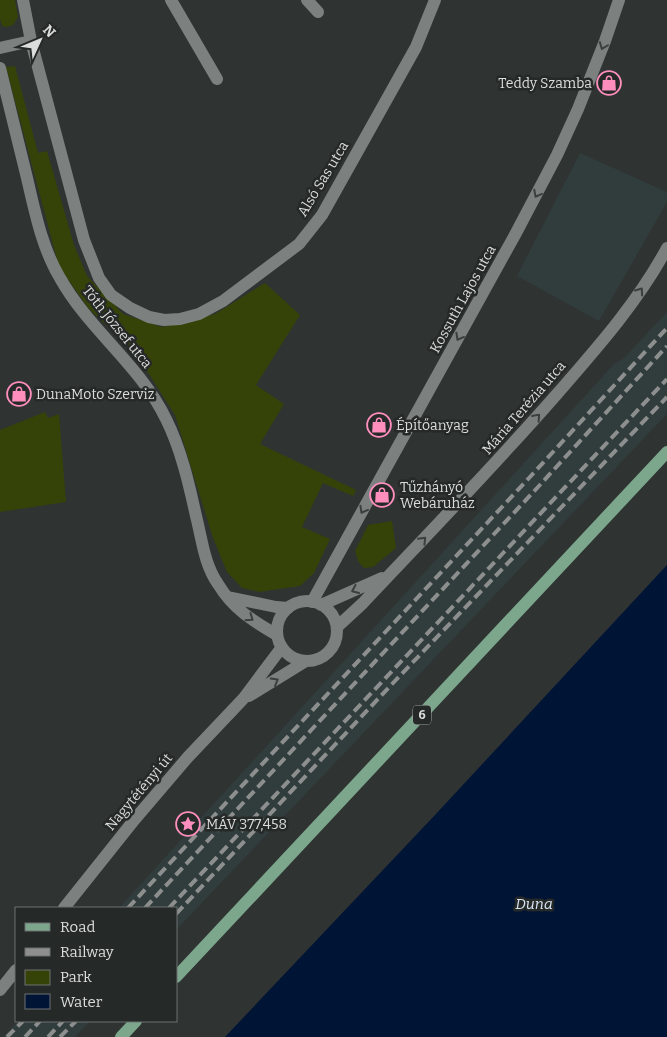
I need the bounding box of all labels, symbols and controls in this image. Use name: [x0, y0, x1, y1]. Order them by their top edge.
north arrow: [15, 15, 65, 65]
text: N: [39, 22, 59, 41]
one-way arrow: [599, 41, 609, 50]
shop icon: Teddy Szamba: [596, 70, 622, 96]
place label: Teddy Szamba: [498, 75, 592, 92]
street label: Alsó Sas utca: [294, 138, 352, 220]
one-way arrow: [533, 189, 543, 198]
street label: Kossuth Lajos utca: [426, 242, 500, 356]
street label: Tóth József utca: [79, 282, 156, 372]
one-way arrow: [634, 287, 643, 297]
one-way arrow: [455, 332, 465, 341]
street label: Mária Terézia utca: [479, 358, 569, 458]
shop icon: DunaMoto Szerviz: [6, 381, 32, 407]
place label: DunaMoto Szerviz: [36, 386, 155, 403]
shop icon: Építőanyag: [366, 412, 392, 438]
one-way arrow: [532, 413, 541, 422]
place label: Építőanyag: [396, 416, 469, 434]
place label: Tűzhányó Webáruház: [400, 479, 475, 512]
shop icon: Tűzhányó Webáruház: [369, 482, 395, 508]
one-way arrow: [360, 505, 370, 514]
one-way arrow: [417, 537, 426, 546]
one-way arrow: [351, 584, 360, 595]
one-way arrow: [244, 613, 253, 621]
one-way arrow: [269, 677, 278, 687]
road number: 6: [413, 706, 431, 724]
street label: Nagytétényi út: [102, 750, 176, 834]
place icon: MÁV 377,458: [175, 811, 201, 837]
place label: MÁV 377,458: [206, 815, 287, 833]
water label: Duna: [515, 895, 553, 913]
legend: [15, 907, 178, 1022]
text: Road: [60, 918, 95, 936]
text: Railway: [60, 943, 114, 961]
text: Park: [60, 968, 92, 986]
text: Water: [60, 993, 103, 1011]

